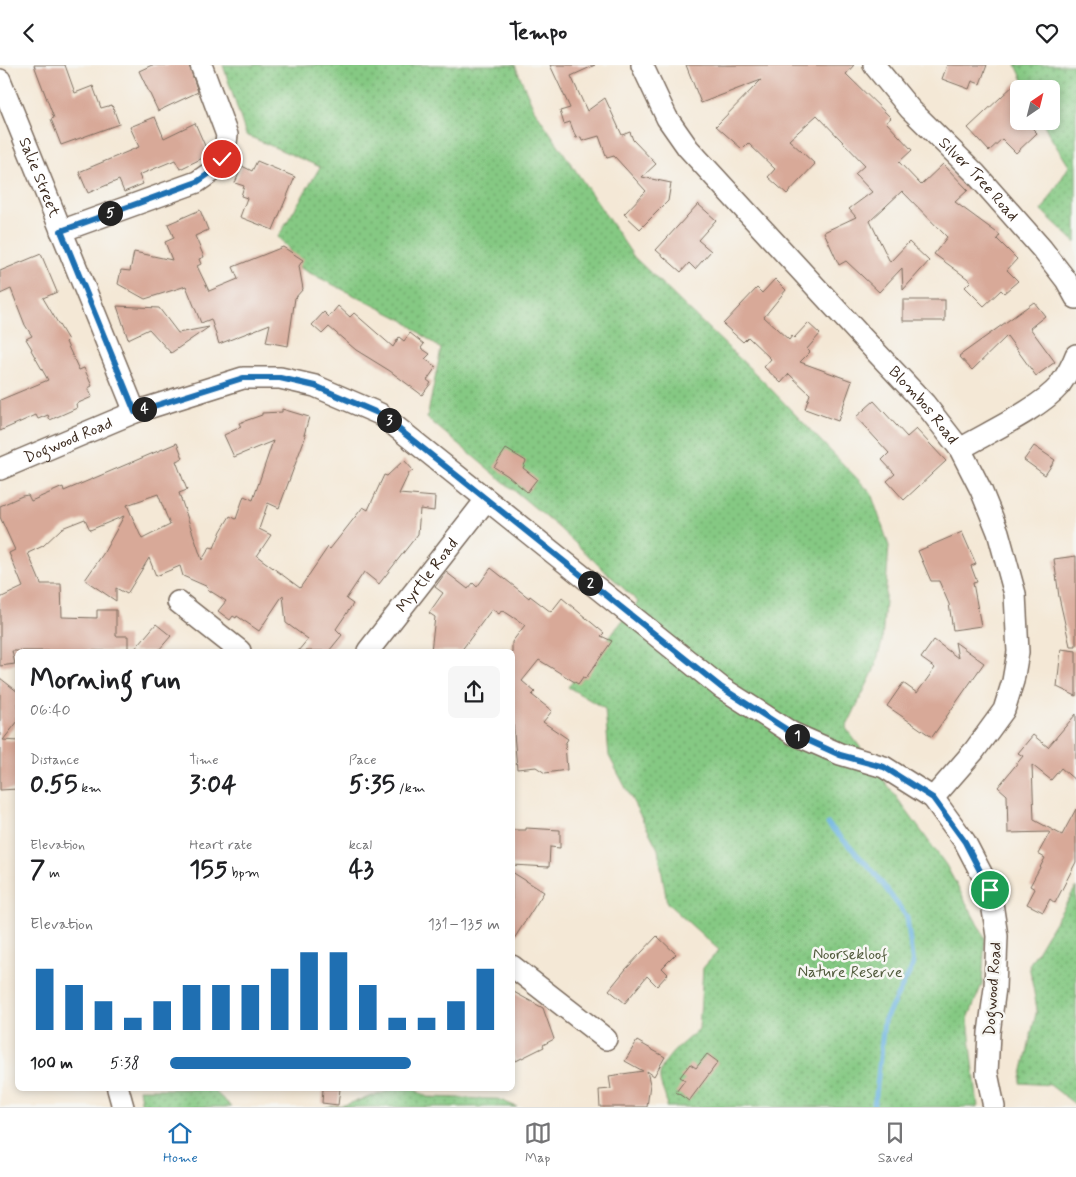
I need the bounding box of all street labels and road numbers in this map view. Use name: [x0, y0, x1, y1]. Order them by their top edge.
street label: Silver Tree Road: [934, 133, 1023, 226]
street label: Salie Street: [14, 134, 65, 221]
street label: Blombos Road: [884, 361, 963, 449]
street label: Dogwood Road: [21, 412, 116, 468]
street label: Myrtle Road: [391, 534, 463, 617]
street label: Dogwood Road: [979, 941, 1008, 1037]

